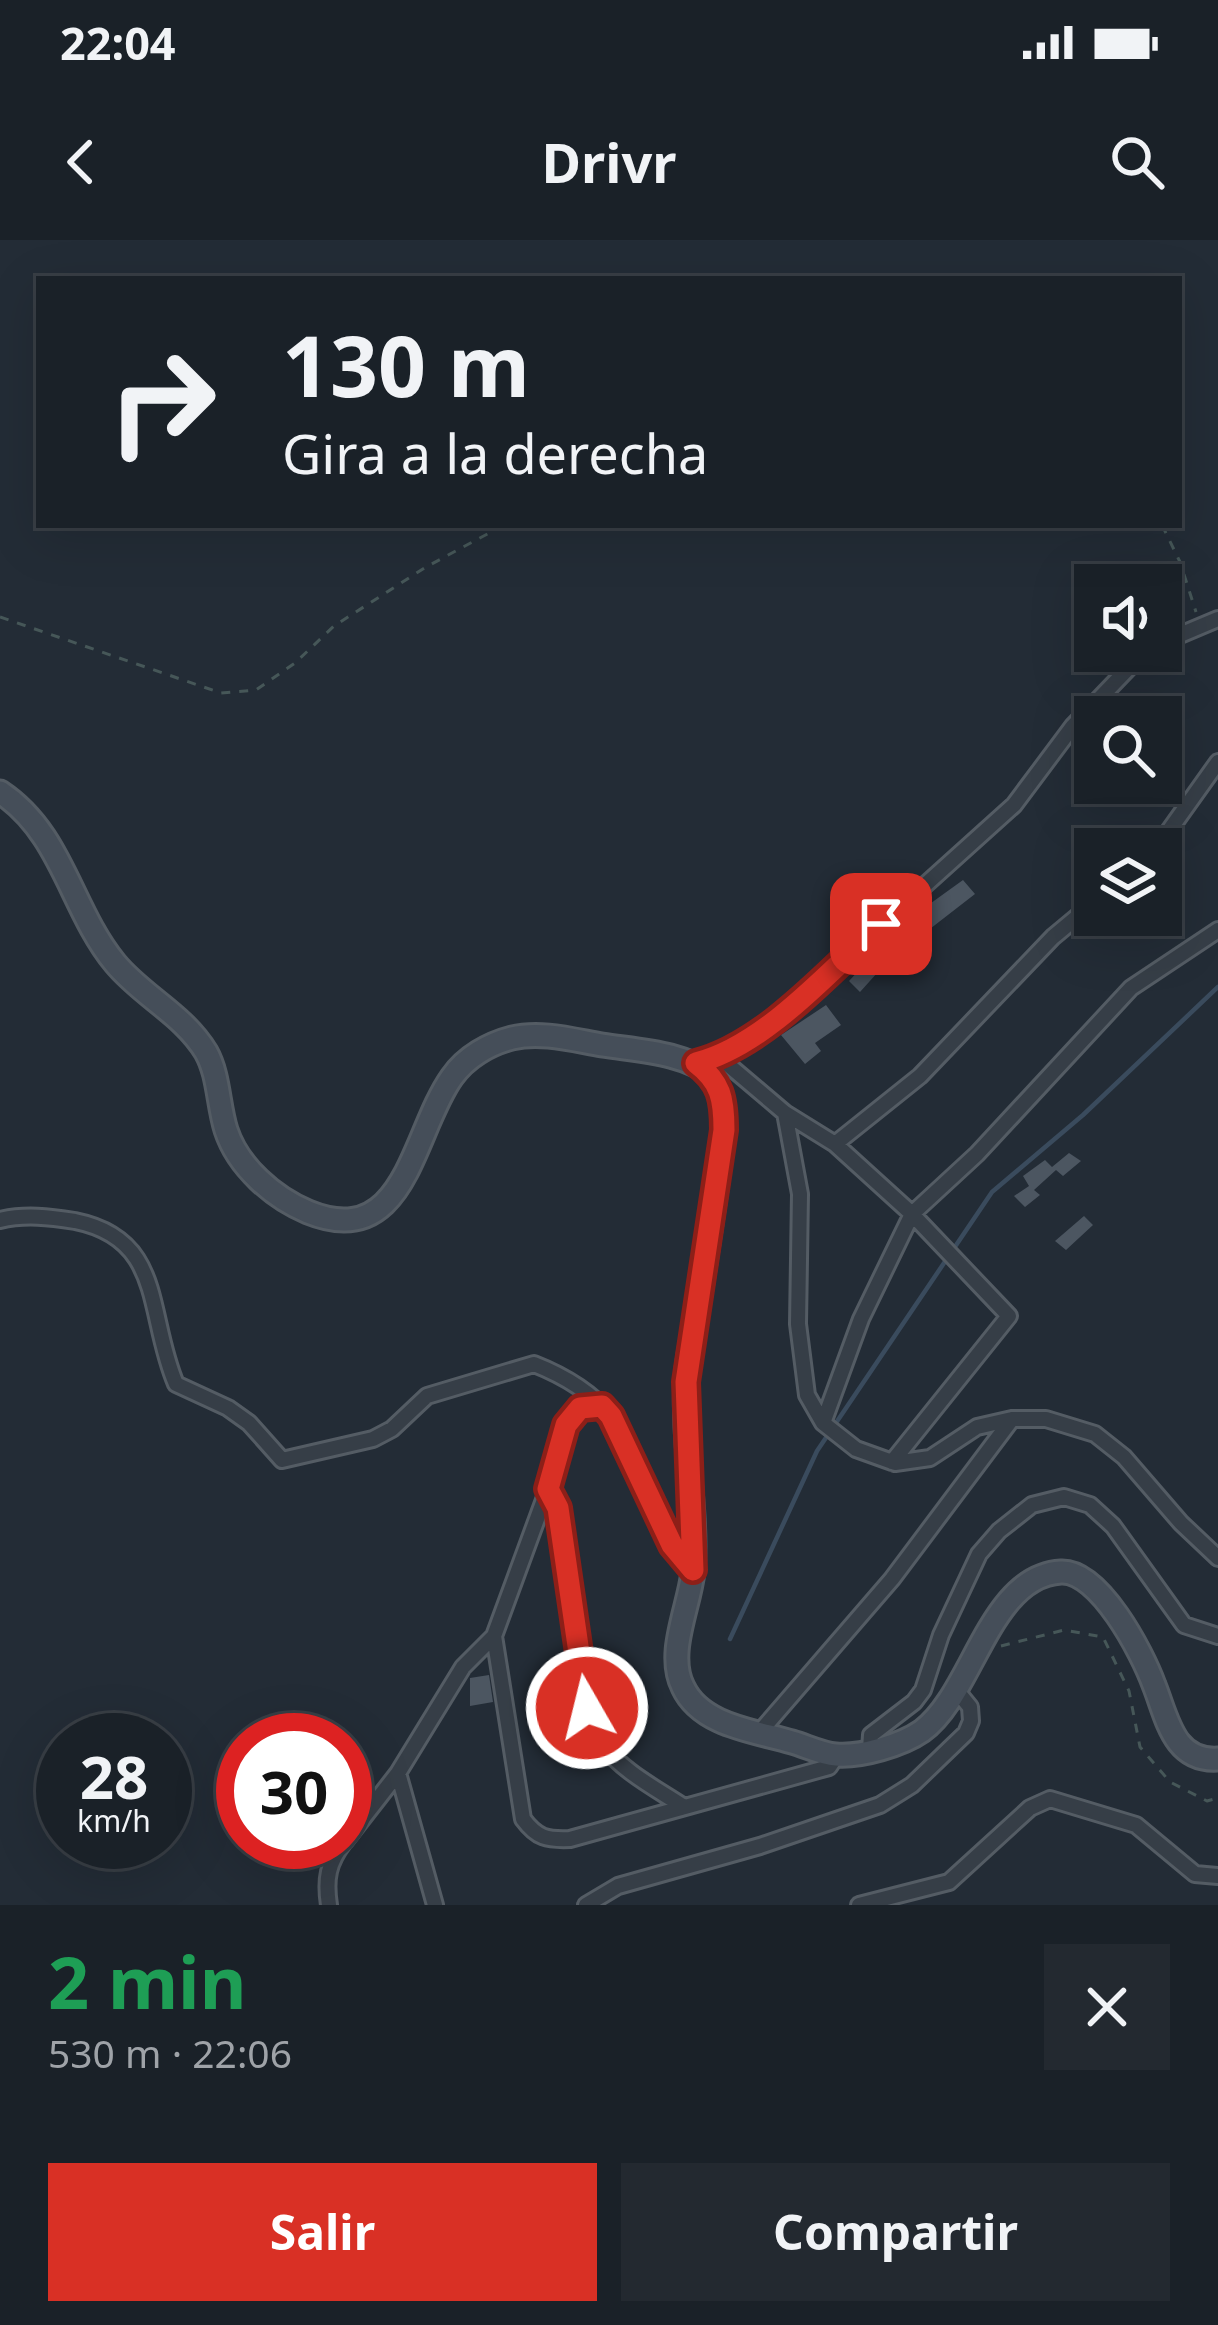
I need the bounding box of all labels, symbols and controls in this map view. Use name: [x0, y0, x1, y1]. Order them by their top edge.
text: 22:04: [60, 12, 176, 73]
text: Drivr: [542, 125, 676, 199]
icon: back: [48, 129, 114, 195]
icon: search: [1104, 129, 1170, 195]
text: 130 m: [282, 307, 530, 422]
icon: right: [84, 324, 240, 480]
text: Gira a la derecha: [282, 416, 708, 490]
map controls: [1074, 564, 1182, 936]
button: sound: [1074, 564, 1182, 672]
button: search: [1074, 696, 1182, 804]
button: layers: [1074, 828, 1182, 936]
pin: [830, 873, 932, 975]
icon: arrive: [848, 891, 914, 957]
position arrow: [524, 1645, 650, 1771]
speed limit sign: 30: [216, 1713, 372, 1869]
text: 28: [80, 1735, 148, 1817]
text: km/h: [77, 1800, 151, 1841]
text: 2 min: [48, 1932, 246, 2030]
button: close: [1044, 1944, 1170, 2070]
text: 530 m · 22:06: [48, 2026, 292, 2079]
button: Salir: [48, 2163, 597, 2301]
button: Compartir: [621, 2163, 1170, 2301]

